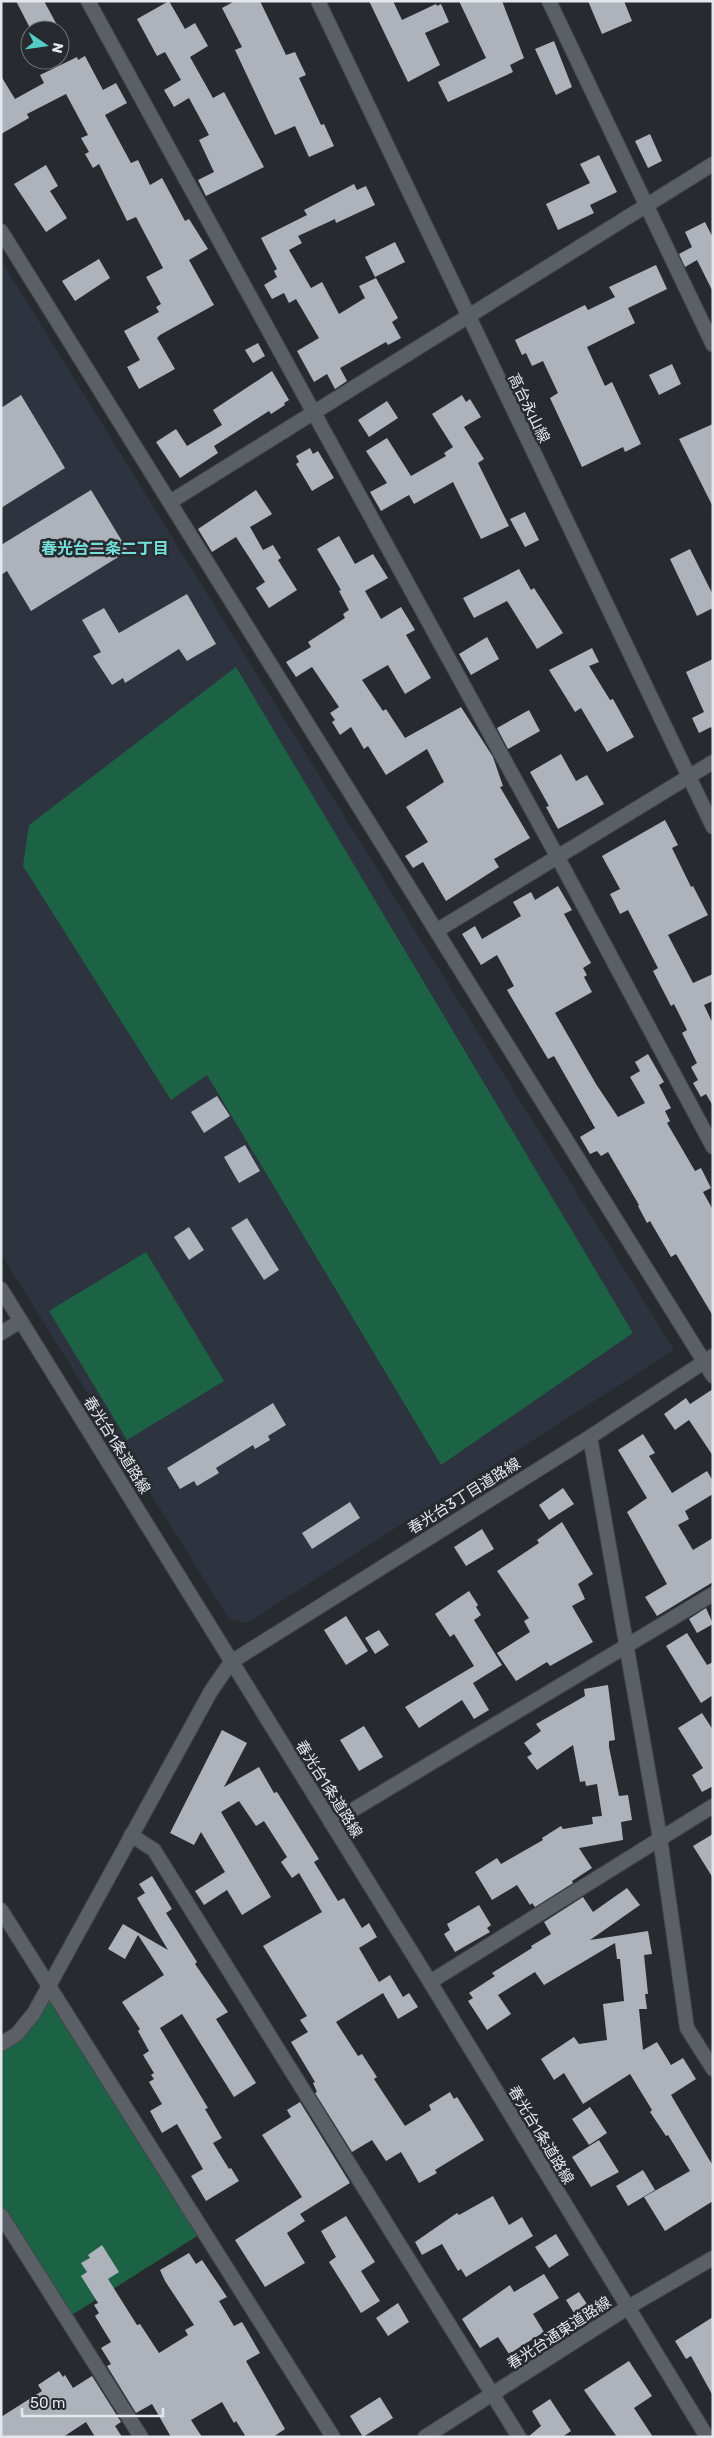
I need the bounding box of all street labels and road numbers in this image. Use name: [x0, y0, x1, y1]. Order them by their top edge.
street label: 高台永山線: [504, 370, 554, 446]
street label: 春光台1条道路線: [80, 1393, 154, 1497]
street label: 春光台3丁目道路線: [405, 1454, 523, 1538]
street label: 春光台1条道路線: [292, 1737, 366, 1841]
street label: 春光台1条道路線: [505, 2083, 577, 2187]
street label: 春光台通東道路線: [504, 2293, 614, 2373]

